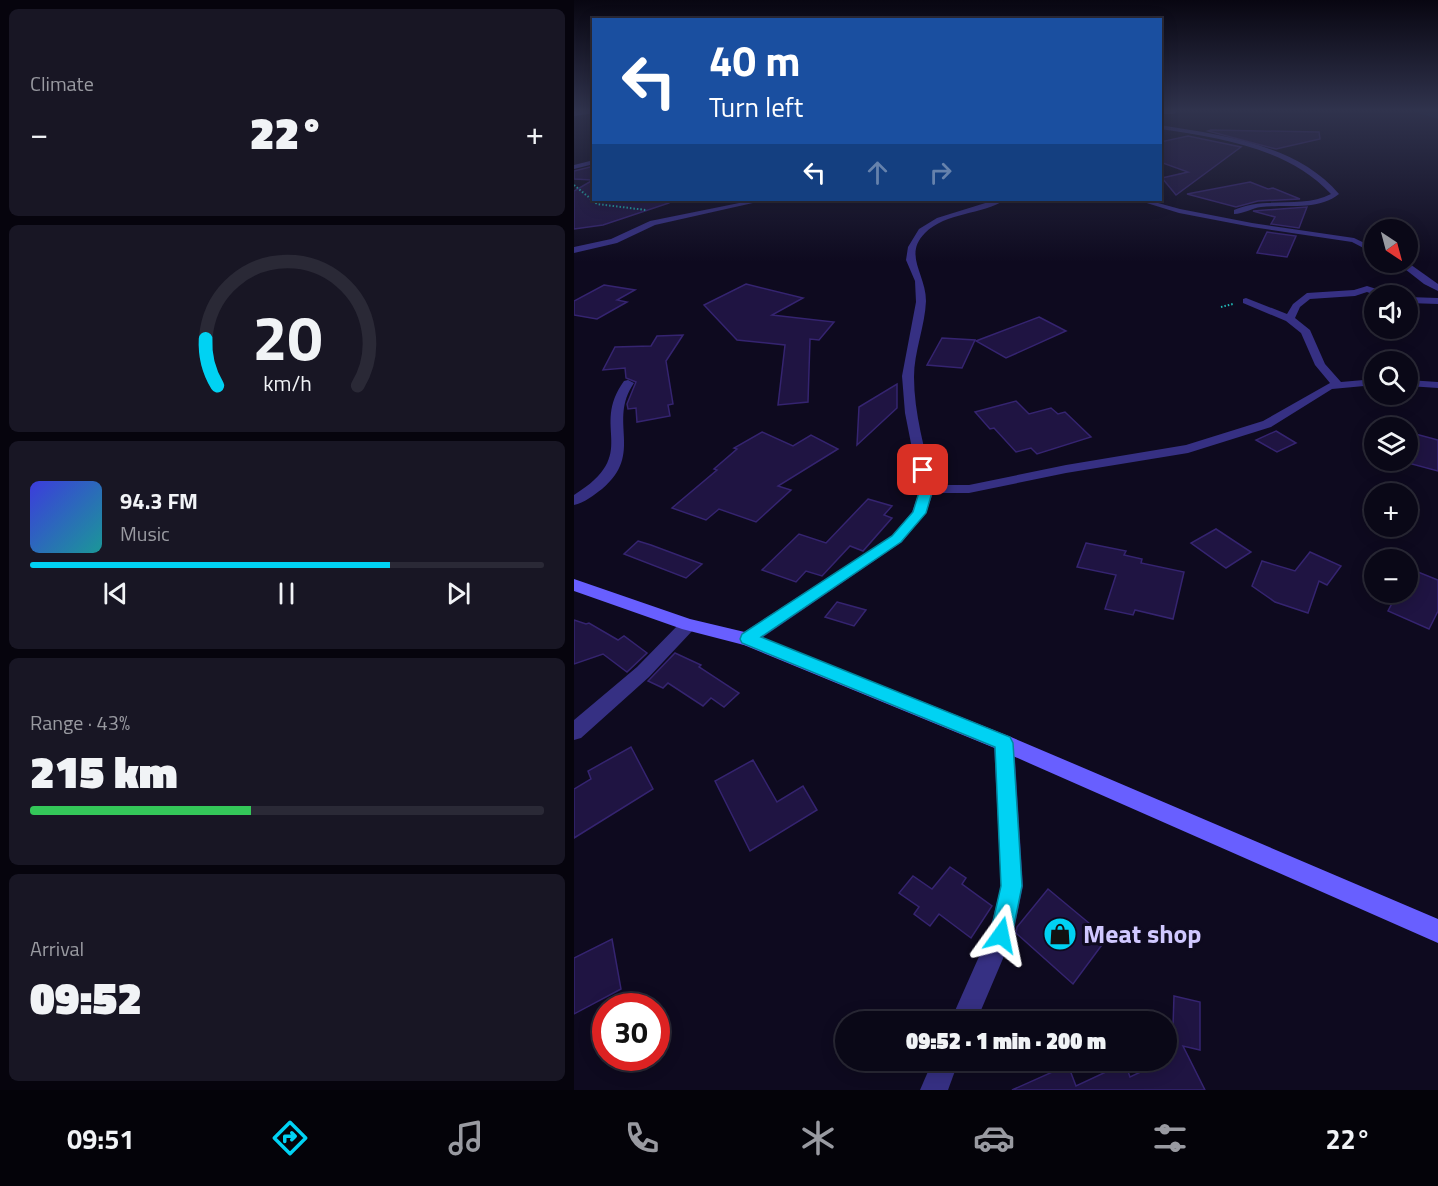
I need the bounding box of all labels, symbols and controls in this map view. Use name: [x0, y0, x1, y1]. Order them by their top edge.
text: 40 m: [709, 28, 801, 92]
icon: left: [610, 42, 688, 120]
text: Climate: [30, 68, 94, 99]
text: Turn left: [709, 86, 803, 127]
text: 22°: [250, 98, 324, 166]
text: −: [30, 108, 48, 158]
text: +: [526, 108, 544, 158]
icon: left: [798, 156, 831, 189]
icon: ahead: [861, 156, 894, 189]
icon: right: [924, 156, 957, 189]
north arrow: [1364, 219, 1418, 273]
map controls: [1364, 219, 1418, 603]
button: sound: [1364, 285, 1418, 339]
text: 20: [252, 289, 322, 384]
button: search: [1364, 351, 1418, 405]
text: km/h: [263, 367, 311, 399]
button: layers: [1364, 417, 1418, 471]
pin: [897, 444, 948, 495]
icon: arrive: [906, 453, 939, 486]
button: +: [1364, 483, 1418, 537]
text: 94.3 FM: [120, 484, 198, 518]
text: Music: [120, 518, 170, 549]
button: −: [1364, 549, 1418, 603]
icon: previous: [99, 577, 132, 610]
icon: pause: [270, 577, 303, 610]
icon: next: [442, 577, 475, 610]
text: Range · 43%: [30, 707, 130, 738]
text: 215 km: [30, 737, 178, 805]
position arrow: [969, 903, 1033, 967]
place label: Meat shop: [1083, 914, 1202, 953]
shop icon: Meat shop: [1042, 916, 1078, 952]
text: Arrival: [30, 933, 84, 964]
text: 09:52: [30, 963, 142, 1031]
speed limit sign: 30: [592, 993, 670, 1071]
text: 09:52 · 1 min · 200 m: [906, 1024, 1106, 1058]
icon: directions: [269, 1117, 311, 1159]
icon: music: [445, 1117, 487, 1159]
icon: phone: [621, 1117, 663, 1159]
icon: climate: [797, 1117, 839, 1159]
icon: car: [973, 1117, 1015, 1159]
icon: filters: [1149, 1117, 1191, 1159]
text: 09:51: [67, 1118, 134, 1159]
text: 22°: [1325, 1118, 1371, 1159]

